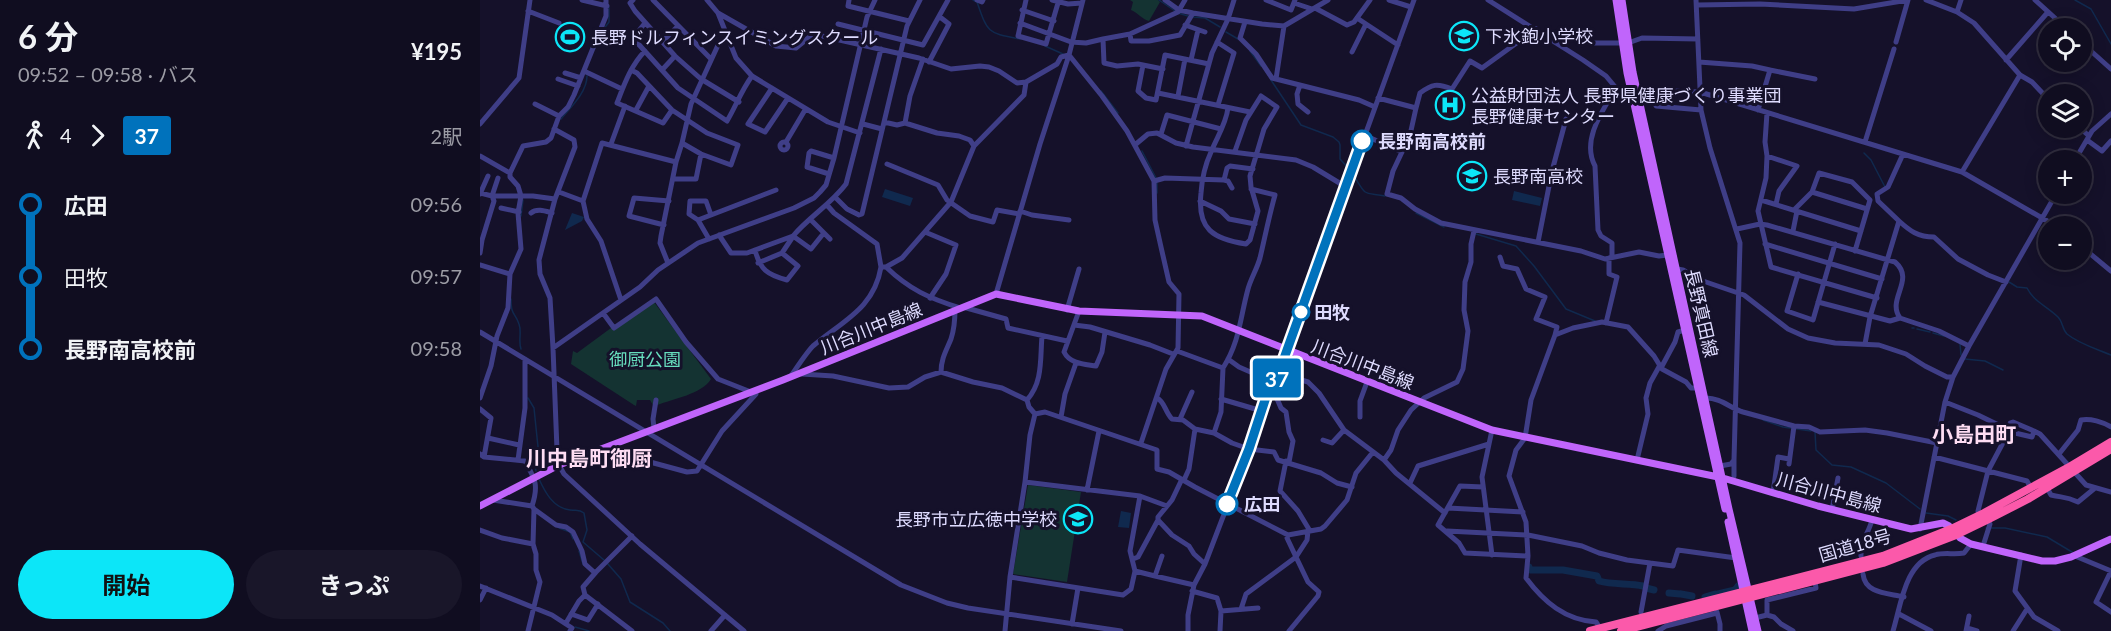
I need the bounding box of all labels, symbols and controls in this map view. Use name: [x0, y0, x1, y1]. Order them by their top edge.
text: 6 分: [18, 16, 78, 56]
map controls: [2038, 18, 2092, 270]
button: locate: [2038, 18, 2092, 72]
school or university icon: 下氷鉋小学校: [1448, 20, 1480, 52]
sports icon: 長野ドルフィンスイミングスクール: [554, 21, 586, 53]
place label: 下氷鉋小学校: [1485, 25, 1593, 47]
place label: 長野ドルフィンスイミングスクール: [591, 26, 878, 48]
text: ¥195: [411, 38, 462, 65]
text: 09:52 – 09:58 · バス: [18, 62, 198, 86]
place label: 公益財団法人 長野県健康づくり事業団 長野健康センター: [1471, 84, 1782, 127]
button: layers: [2038, 84, 2092, 138]
hospital icon: 公益財団法人 長野県健康づくり事業団 長野健康センター: [1434, 89, 1466, 121]
icon: walk: [18, 119, 51, 152]
icon: forward: [81, 119, 114, 152]
text: 4: [60, 123, 72, 147]
text: 37: [135, 123, 159, 148]
text: 2駅: [430, 124, 462, 148]
marker: 長野南高校前: [1351, 130, 1373, 152]
place label: 長野南高校前: [1378, 130, 1486, 152]
button: +: [2038, 150, 2092, 204]
school or university icon: 長野南高校: [1456, 160, 1488, 192]
place label: 長野南高校: [1493, 165, 1583, 187]
text: 広田: [64, 192, 108, 219]
text: 09:56: [411, 192, 462, 216]
button: −: [2038, 216, 2092, 270]
text: 田牧: [64, 264, 108, 291]
text: 09:57: [411, 264, 462, 288]
street label: 長野真田線: [1681, 267, 1723, 359]
street label: 川合川中島線: [817, 298, 925, 358]
place label: 田牧: [1314, 301, 1350, 323]
marker: 田牧: [1292, 303, 1310, 321]
street label: 川合川中島線: [1309, 334, 1417, 394]
text: 長野南高校前: [64, 336, 196, 363]
text: 09:58: [411, 336, 462, 360]
park label: 御厨公園: [609, 348, 681, 370]
line badge: 37: [1250, 358, 1304, 398]
text: 37: [1265, 366, 1289, 391]
district label: 小島田町: [1932, 421, 2016, 446]
district label: 川中島町御厨: [526, 445, 652, 470]
street label: 川合川中島線: [1774, 467, 1884, 517]
marker: 広田: [1216, 493, 1238, 515]
place label: 広田: [1244, 493, 1280, 515]
school or university icon: 長野市立広徳中学校: [1062, 503, 1094, 535]
place label: 長野市立広徳中学校: [895, 508, 1057, 530]
street label: 国道18号: [1816, 524, 1894, 566]
button: 開始: [18, 550, 234, 619]
button: きっぷ: [246, 550, 462, 619]

